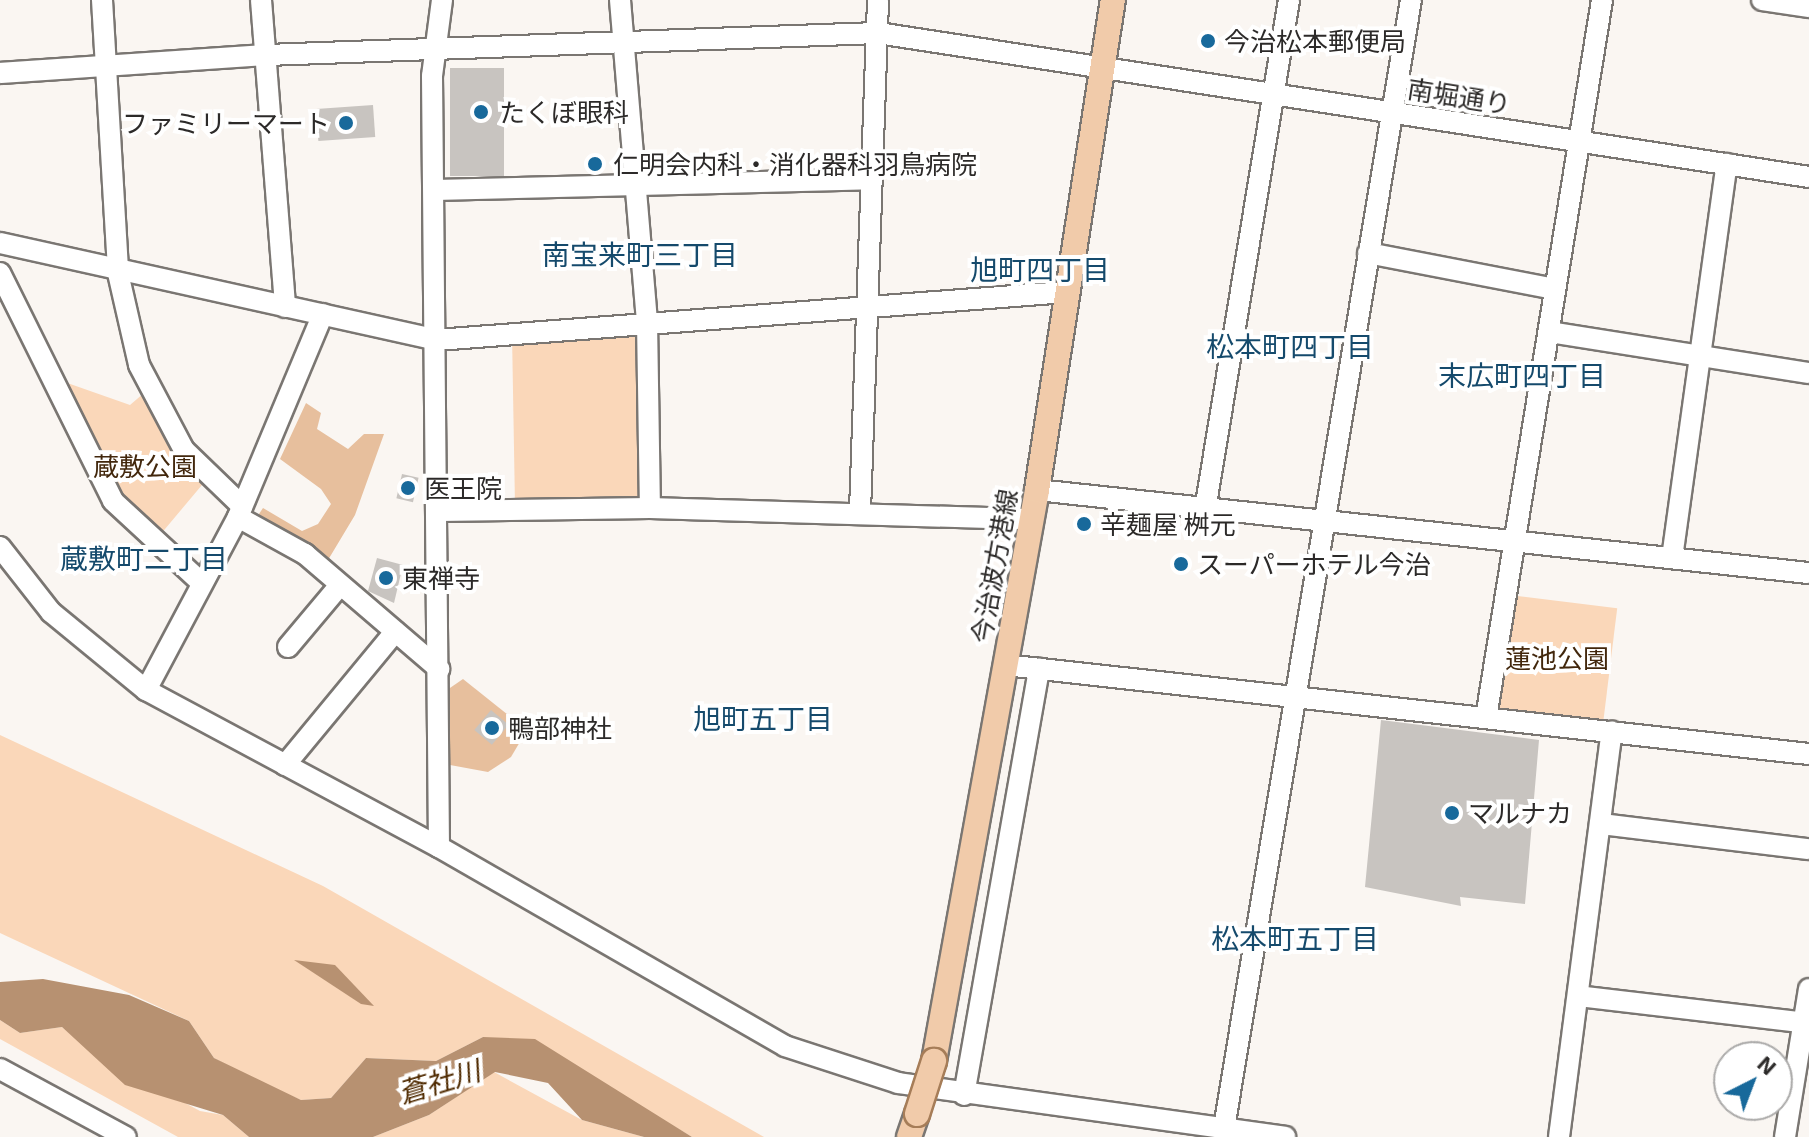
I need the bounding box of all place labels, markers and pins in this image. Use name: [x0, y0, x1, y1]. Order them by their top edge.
place label: 今治松本郵便局: [1224, 25, 1406, 57]
marker: 今治松本郵便局: [1199, 32, 1217, 50]
place label: たくぼ眼科: [499, 96, 629, 128]
marker: たくぼ眼科: [470, 101, 492, 123]
place label: ファミリーマート: [122, 107, 330, 139]
marker: ファミリーマート: [337, 114, 355, 132]
place label: 仁明会内科・消化器科羽鳥病院: [613, 148, 977, 180]
marker: 仁明会内科・消化器科羽鳥病院: [584, 153, 606, 175]
place label: 医王院: [424, 472, 502, 504]
marker: 医王院: [399, 479, 417, 497]
place label: 辛麺屋 桝元: [1100, 508, 1236, 540]
marker: 辛麺屋 桝元: [1075, 515, 1093, 533]
place label: スーパーホテル今治: [1197, 548, 1431, 580]
marker: スーパーホテル今治: [1172, 555, 1190, 573]
place label: 東禅寺: [402, 562, 480, 594]
marker: 東禅寺: [377, 569, 395, 587]
place label: 鴨部神社: [508, 712, 612, 744]
marker: 鴨部神社: [483, 719, 501, 737]
place label: マルナカ: [1468, 797, 1572, 829]
marker: マルナカ: [1443, 804, 1461, 822]

